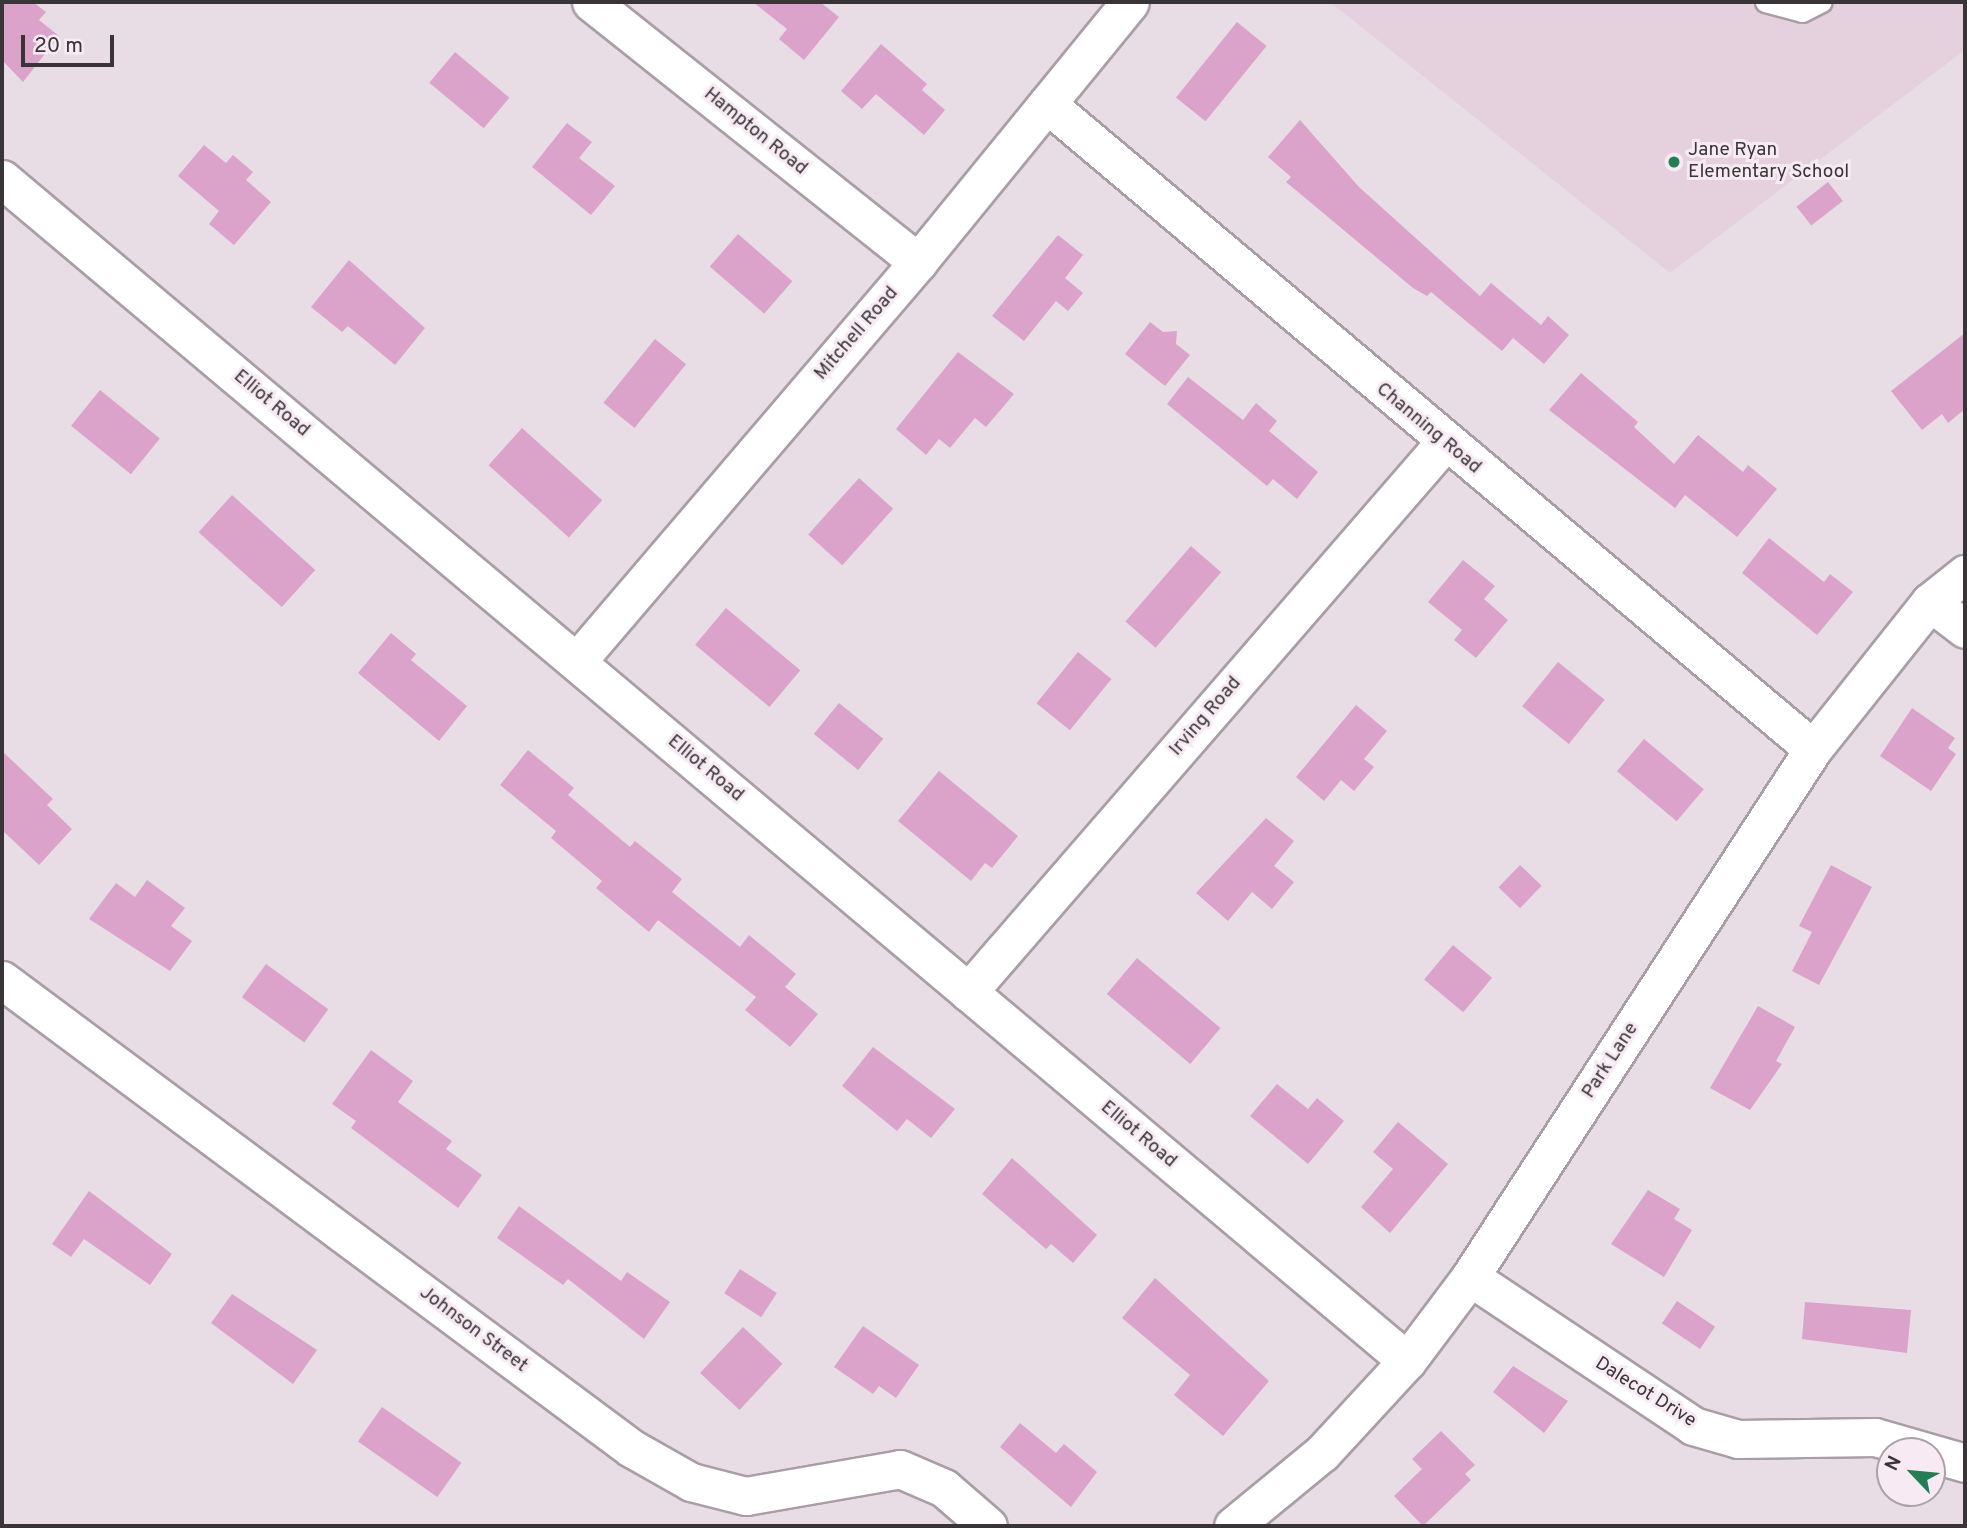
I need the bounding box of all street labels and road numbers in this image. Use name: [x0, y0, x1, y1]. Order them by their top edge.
street label: Hampton Road: [699, 83, 811, 181]
street label: Mitchell Road: [810, 283, 904, 385]
street label: Elliot Road: [228, 366, 314, 442]
street label: Channing Road: [1371, 379, 1485, 479]
street label: Irving Road: [1165, 673, 1247, 761]
street label: Elliot Road: [662, 731, 748, 807]
street label: Park Lane: [1578, 1019, 1644, 1103]
street label: Elliot Road: [1095, 1097, 1181, 1173]
street label: Johnson Street: [415, 1282, 531, 1378]
street label: Dalecot Drive: [1590, 1353, 1700, 1433]

